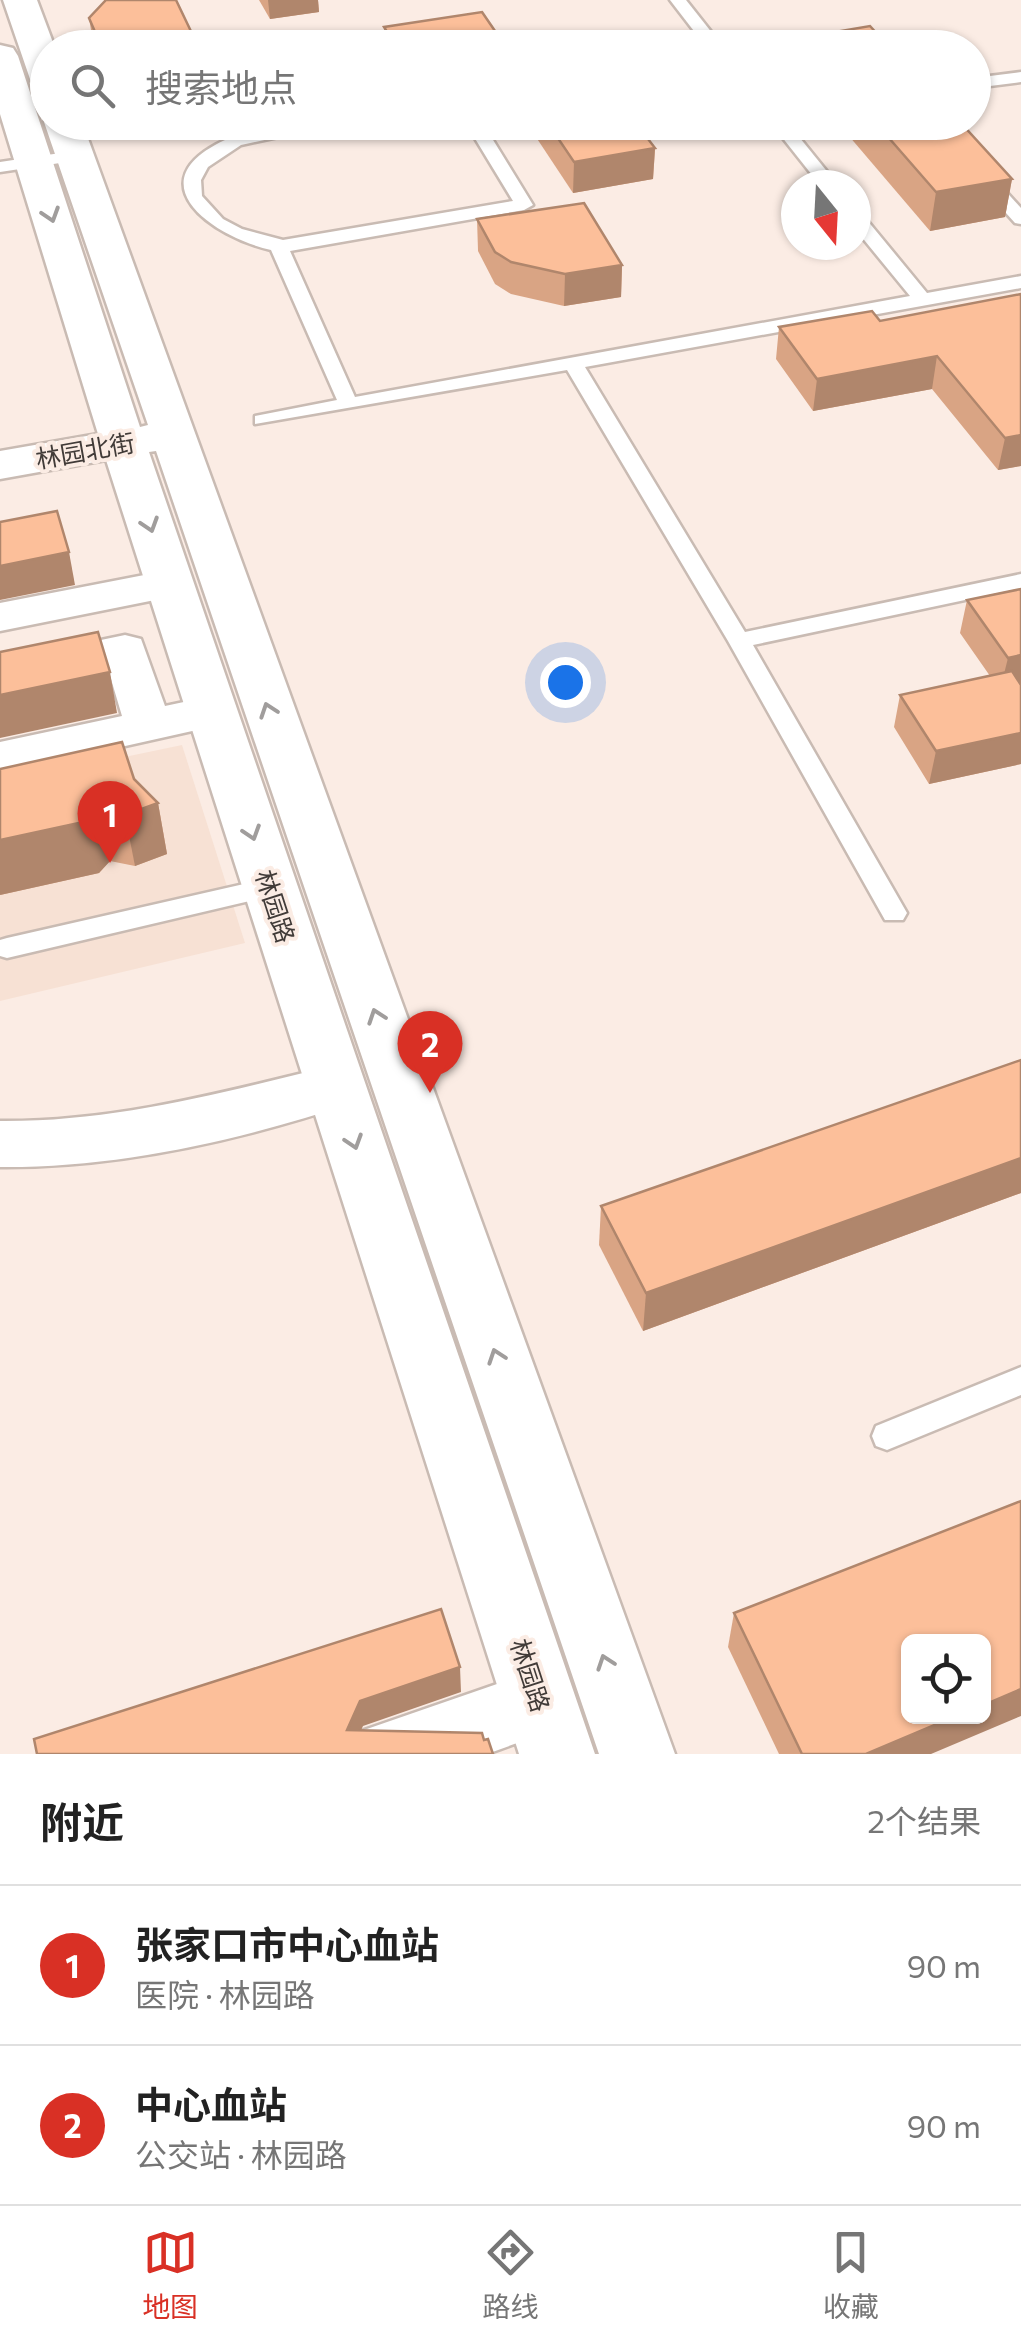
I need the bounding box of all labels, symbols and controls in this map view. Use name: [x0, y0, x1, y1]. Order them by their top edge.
search box: [30, 30, 991, 140]
icon: search: [65, 58, 120, 113]
text: 搜索地点: [145, 63, 297, 110]
north arrow: [781, 170, 871, 260]
one-way arrow: [39, 206, 59, 223]
street label: 林园北街: [33, 427, 137, 473]
one-way arrow: [139, 515, 159, 532]
your location: [540, 657, 591, 708]
one-way arrow: [259, 702, 280, 719]
pin: 1: [78, 780, 142, 863]
one-way arrow: [241, 824, 261, 841]
street label: 林园路: [250, 866, 302, 946]
one-way arrow: [368, 1009, 388, 1026]
pin: 2: [398, 1010, 462, 1093]
one-way arrow: [343, 1132, 363, 1149]
one-way arrow: [488, 1348, 508, 1365]
map controls: [901, 1634, 991, 1724]
button: locate: [901, 1634, 991, 1724]
street label: 林园路: [505, 1635, 557, 1715]
one-way arrow: [596, 1655, 616, 1672]
text: 附近: [40, 1795, 124, 1847]
text: 2个结果: [867, 1800, 981, 1840]
text: 张家口市中心血站: [135, 1920, 439, 1967]
text: 1: [65, 1945, 80, 1985]
text: 90 m: [907, 1945, 981, 1985]
text: 医院 · 林园路: [135, 1974, 315, 2014]
text: 中心血站: [135, 2080, 287, 2127]
text: 2: [63, 2105, 82, 2145]
text: 90 m: [907, 2105, 981, 2145]
text: 公交站 · 林园路: [135, 2134, 347, 2174]
tab: 地图: [142, 2225, 198, 2325]
tab: 路线: [482, 2225, 539, 2325]
tab: 收藏: [823, 2225, 879, 2325]

